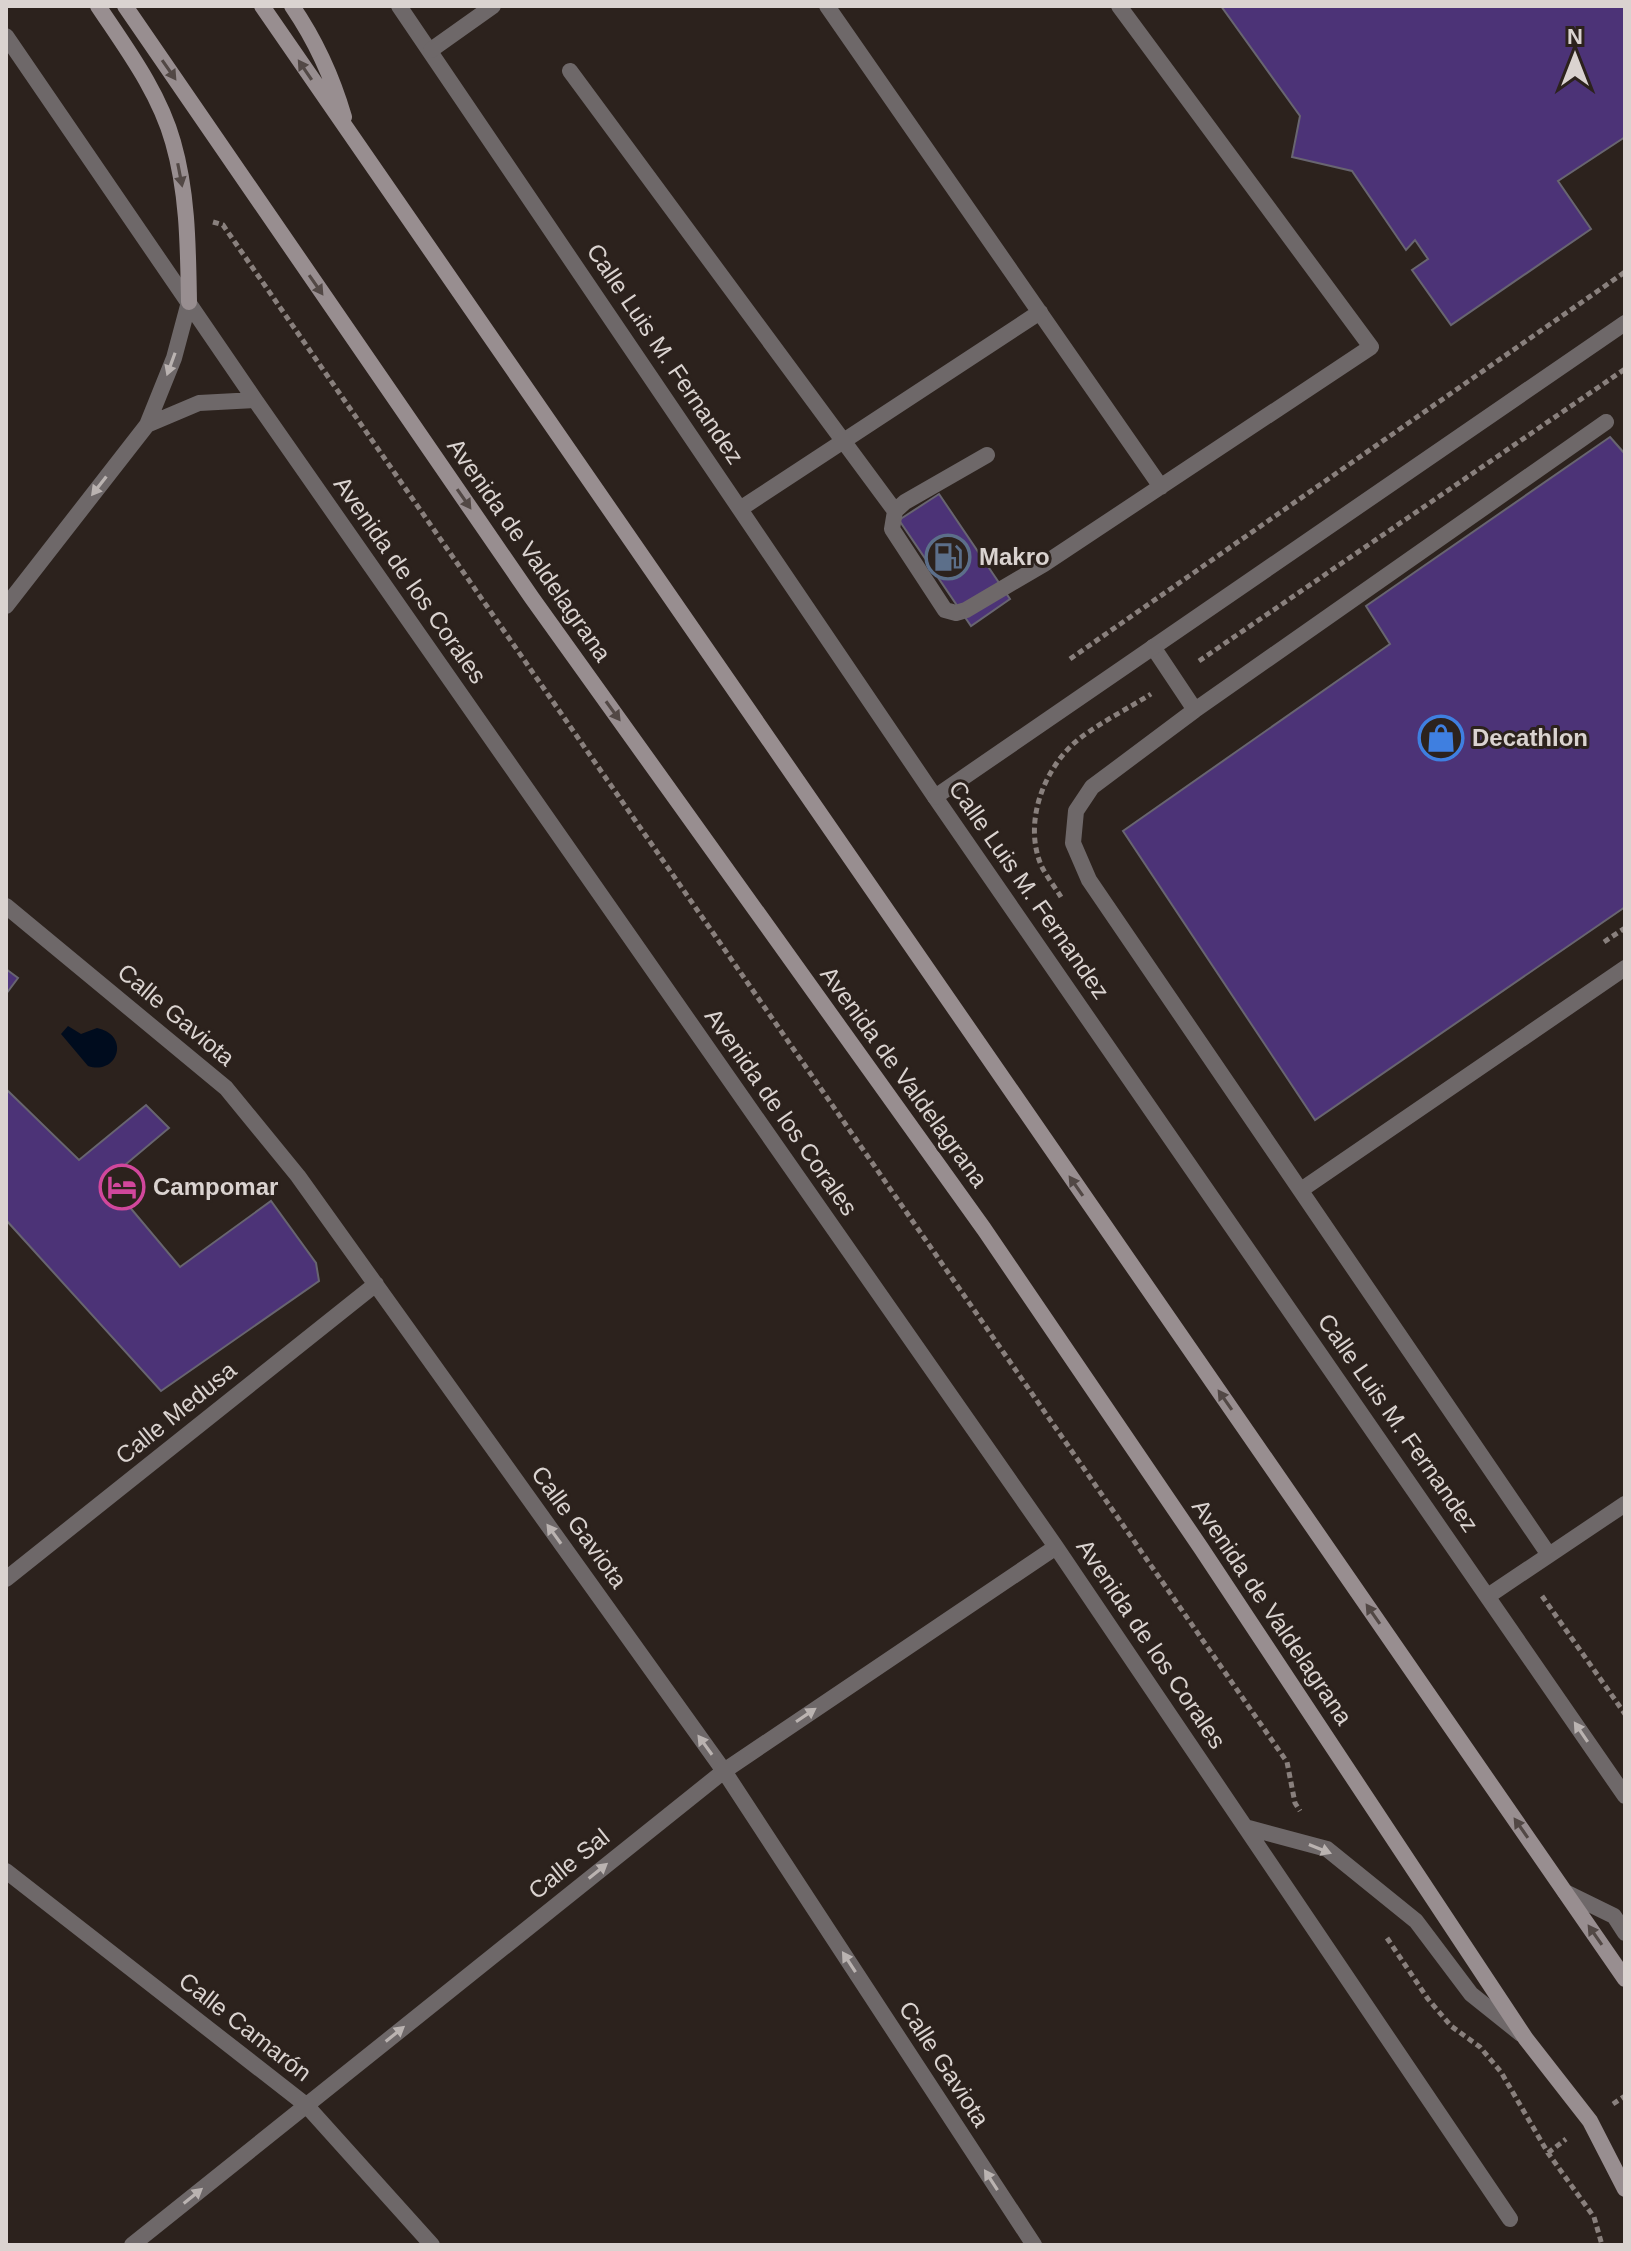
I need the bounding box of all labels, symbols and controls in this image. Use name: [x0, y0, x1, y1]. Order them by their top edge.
north arrow: [1535, 16, 1615, 96]
text: N: [1567, 24, 1583, 49]
one-way arrow: [298, 59, 313, 80]
one-way arrow: [161, 60, 176, 81]
one-way arrow: [174, 163, 186, 188]
street label: Calle Luis M. Fernandez: [581, 238, 749, 469]
one-way arrow: [308, 274, 323, 295]
one-way arrow: [164, 353, 177, 377]
street label: Avenida de Valdelagrana: [442, 433, 617, 667]
street label: Avenida de los Corales: [329, 471, 492, 688]
one-way arrow: [92, 476, 108, 496]
one-way arrow: [456, 488, 471, 509]
fuel station icon: Makro: [924, 533, 972, 581]
place label: Makro: [979, 543, 1050, 570]
one-way arrow: [605, 701, 620, 722]
shop icon: Decathlon: [1417, 714, 1465, 762]
place label: Decathlon: [1472, 724, 1588, 751]
street label: Calle Luis M. Fernandez: [944, 775, 1115, 1004]
street label: Calle Gaviota: [112, 958, 241, 1072]
street label: Avenida de Valdelagrana: [815, 961, 994, 1193]
street label: Avenida de los Corales: [700, 1003, 863, 1220]
hotel icon: Campomar: [98, 1163, 146, 1211]
place label: Campomar: [153, 1173, 278, 1200]
one-way arrow: [1069, 1176, 1084, 1197]
street label: Calle Luis M. Fernandez: [1313, 1308, 1484, 1537]
street label: Calle Medusa: [110, 1356, 242, 1469]
one-way arrow: [1217, 1390, 1232, 1411]
street label: Calle Gaviota: [526, 1460, 633, 1593]
street label: Avenida de Valdelagrana: [1187, 1494, 1358, 1730]
one-way arrow: [547, 1523, 562, 1544]
street label: Avenida de los Corales: [1071, 1534, 1231, 1753]
one-way arrow: [1366, 1603, 1381, 1624]
one-way arrow: [796, 1708, 817, 1723]
one-way arrow: [1574, 1721, 1589, 1743]
one-way arrow: [698, 1735, 714, 1756]
one-way arrow: [1514, 1817, 1529, 1838]
street label: Calle Sal: [523, 1823, 615, 1904]
one-way arrow: [1308, 1843, 1332, 1856]
one-way arrow: [588, 1863, 608, 1880]
one-way arrow: [1588, 1925, 1603, 1946]
one-way arrow: [842, 1951, 856, 1973]
street label: Calle Camarón: [174, 1967, 317, 2087]
street label: Calle Gaviota: [894, 1996, 995, 2132]
one-way arrow: [385, 2026, 405, 2042]
one-way arrow: [984, 2169, 999, 2190]
one-way arrow: [183, 2188, 203, 2205]

